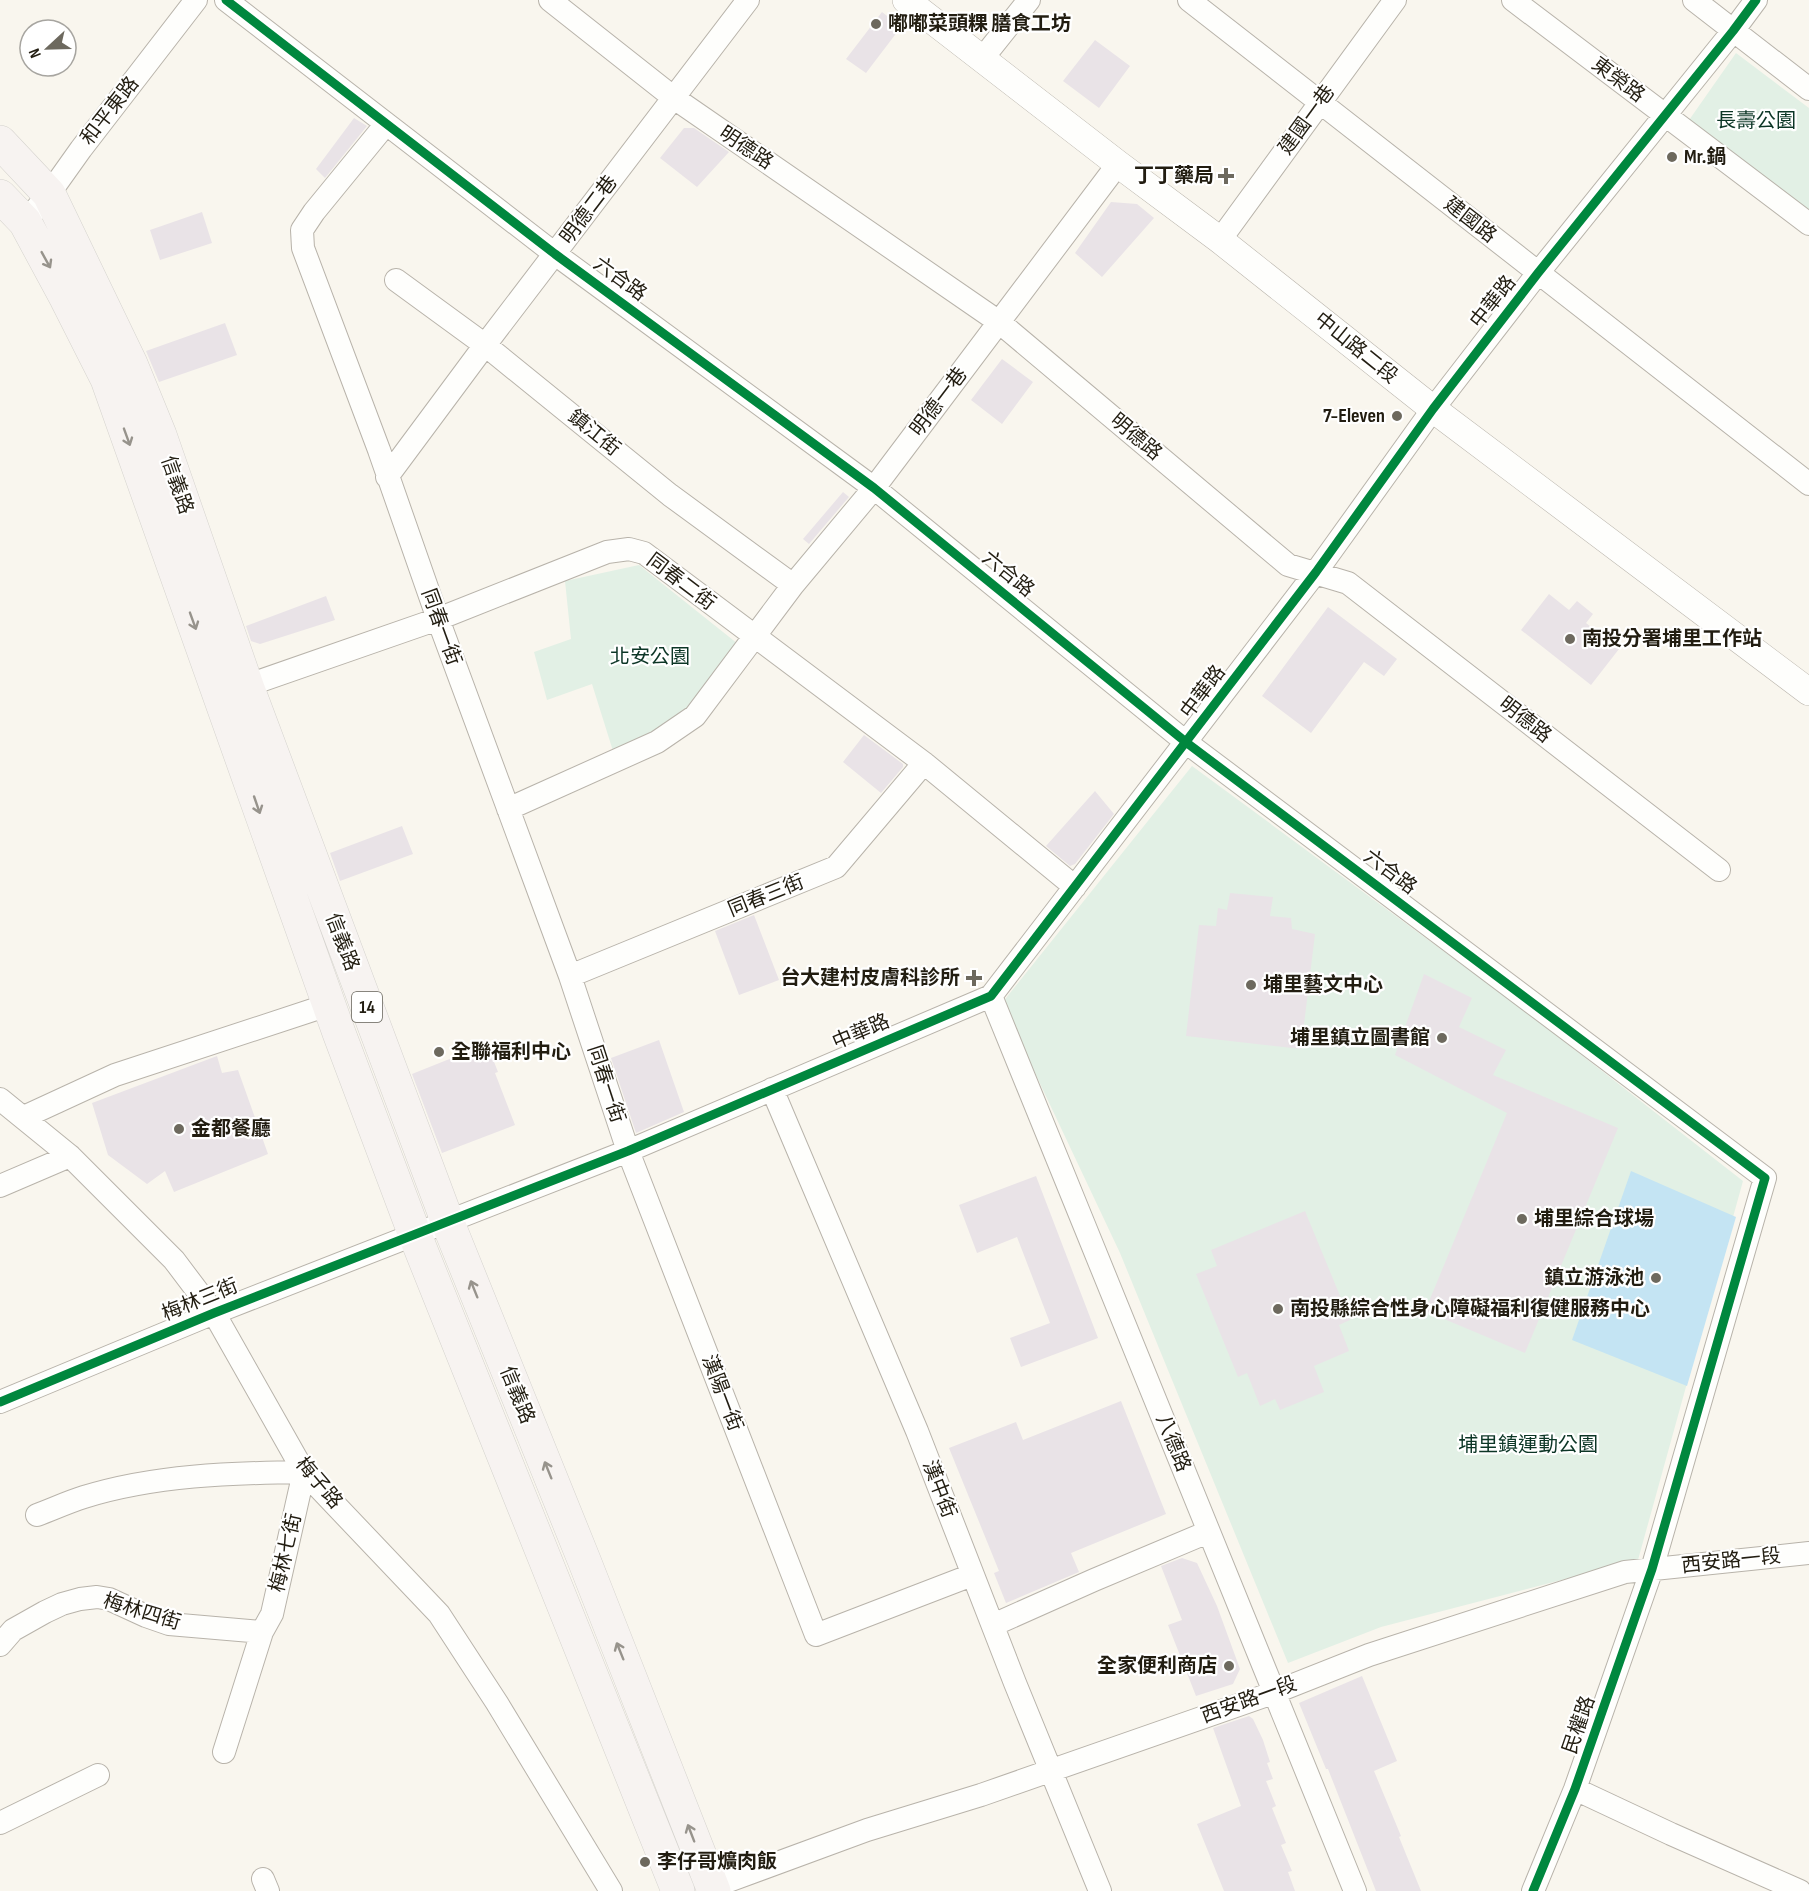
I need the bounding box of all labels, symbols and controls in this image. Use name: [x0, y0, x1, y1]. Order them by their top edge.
place label: 嘟嘟菜頭粿 膳食工坊: [888, 12, 1071, 36]
marker: 嘟嘟菜頭粿 膳食工坊: [869, 17, 883, 31]
north arrow: [18, 18, 78, 78]
text: N: [25, 46, 46, 61]
street label: 東榮路: [1587, 52, 1649, 108]
street label: 和平東路: [76, 72, 144, 150]
street label: 建國一巷: [1274, 81, 1340, 159]
park label: 長壽公園: [1716, 109, 1796, 133]
street label: 明德路: [714, 121, 778, 175]
place label: Mr.鍋: [1684, 145, 1726, 169]
marker: Mr.鍋: [1665, 150, 1679, 164]
place label: 丁丁藥局: [1134, 164, 1214, 188]
marker: 丁丁藥局: [1219, 169, 1233, 183]
street label: 明德二巷: [555, 171, 623, 249]
street label: 建國路: [1439, 192, 1501, 248]
one-way arrow: [41, 251, 52, 269]
street label: 六合路: [589, 252, 651, 306]
street label: 中華路: [1465, 271, 1521, 333]
street label: 中山路二段: [1310, 307, 1402, 389]
street label: 明德一巷: [905, 363, 973, 441]
place label: 7-Eleven: [1323, 404, 1385, 428]
street label: 鎮江街: [563, 405, 625, 461]
street label: 明德路: [1105, 409, 1167, 465]
marker: 7-Eleven: [1390, 409, 1404, 423]
one-way arrow: [123, 427, 134, 446]
street label: 信義路: [156, 453, 198, 517]
street label: 六合路: [977, 546, 1039, 602]
street label: 同春二街: [642, 548, 720, 616]
street label: 同春一街: [416, 585, 466, 669]
one-way arrow: [188, 611, 199, 630]
place label: 南投分署埔里工作站: [1582, 627, 1762, 651]
marker: 南投分署埔里工作站: [1563, 632, 1577, 646]
park label: 北安公園: [610, 645, 690, 669]
street label: 中華路: [1175, 661, 1231, 723]
street label: 明德路: [1494, 692, 1556, 748]
one-way arrow: [253, 795, 264, 814]
street label: 六合路: [1359, 844, 1421, 900]
street label: 同春三街: [724, 870, 808, 922]
street label: 信義路: [320, 910, 364, 974]
place label: 台大建村皮膚科診所: [780, 966, 960, 990]
marker: 台大建村皮膚科診所: [965, 969, 983, 987]
place label: 埔里藝文中心: [1263, 973, 1383, 997]
marker: 埔里藝文中心: [1244, 978, 1258, 992]
road number: 14: [352, 992, 382, 1022]
street label: 中華路: [829, 1009, 893, 1055]
place label: 埔里鎮立圖書館: [1290, 1026, 1430, 1050]
marker: 埔里鎮立圖書館: [1435, 1031, 1449, 1045]
place label: 全聯福利中心: [451, 1040, 571, 1064]
street label: 同春一街: [582, 1042, 630, 1126]
marker: 全聯福利中心: [432, 1045, 446, 1059]
place label: 金都餐廳: [191, 1117, 271, 1141]
marker: 金都餐廳: [172, 1122, 186, 1136]
place label: 埔里綜合球場: [1534, 1207, 1654, 1231]
marker: 埔里綜合球場: [1515, 1212, 1529, 1226]
place label: 鎮立游泳池: [1544, 1266, 1644, 1290]
marker: 鎮立游泳池: [1649, 1271, 1663, 1285]
street label: 梅林三街: [158, 1274, 242, 1326]
one-way arrow: [468, 1281, 479, 1299]
place label: 南投縣綜合性身心障礙福利復健服務中心: [1290, 1297, 1650, 1321]
marker: 南投縣綜合性身心障礙福利復健服務中心: [1271, 1302, 1285, 1316]
street label: 漢陽一街: [696, 1351, 748, 1435]
street label: 信義路: [495, 1363, 539, 1427]
street label: 八德路: [1151, 1411, 1195, 1475]
park label: 埔里鎮運動公園: [1458, 1433, 1598, 1457]
street label: 梅子路: [291, 1452, 347, 1514]
street label: 漢中街: [917, 1457, 961, 1521]
one-way arrow: [541, 1461, 552, 1480]
street label: 梅林七街: [265, 1511, 307, 1595]
street label: 西安路一段: [1680, 1544, 1782, 1578]
street label: 梅林四街: [100, 1589, 184, 1635]
one-way arrow: [614, 1642, 625, 1661]
place label: 全家便利商店: [1097, 1654, 1217, 1678]
marker: 全家便利商店: [1222, 1659, 1236, 1673]
street label: 西安路一段: [1198, 1672, 1300, 1728]
street label: 民權路: [1558, 1693, 1600, 1757]
one-way arrow: [685, 1824, 696, 1842]
place label: 李仔哥爌肉飯: [657, 1850, 777, 1874]
marker: 李仔哥爌肉飯: [638, 1855, 652, 1869]

